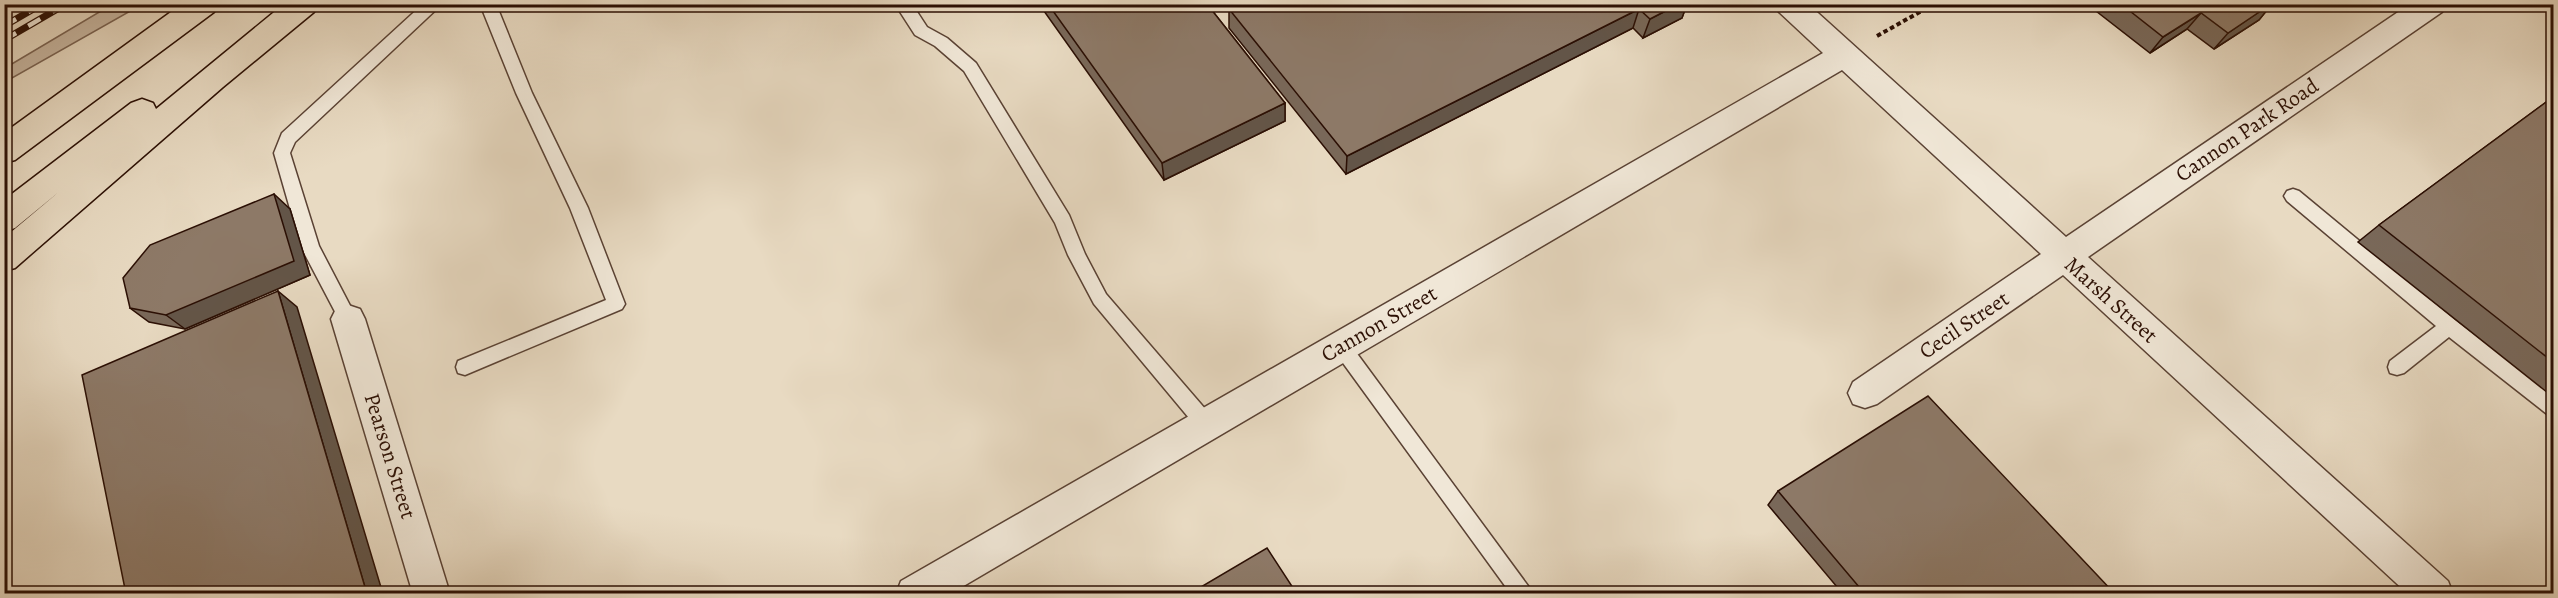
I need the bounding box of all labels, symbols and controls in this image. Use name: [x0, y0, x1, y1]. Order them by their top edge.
street label: Cannon Park Road: [2169, 71, 2325, 189]
street label: Marsh Street: [2058, 250, 2164, 350]
street label: Cannon Street: [1315, 279, 1443, 369]
street label: Cecil Street: [1913, 284, 2015, 366]
street label: Pearson Street: [357, 389, 423, 523]

